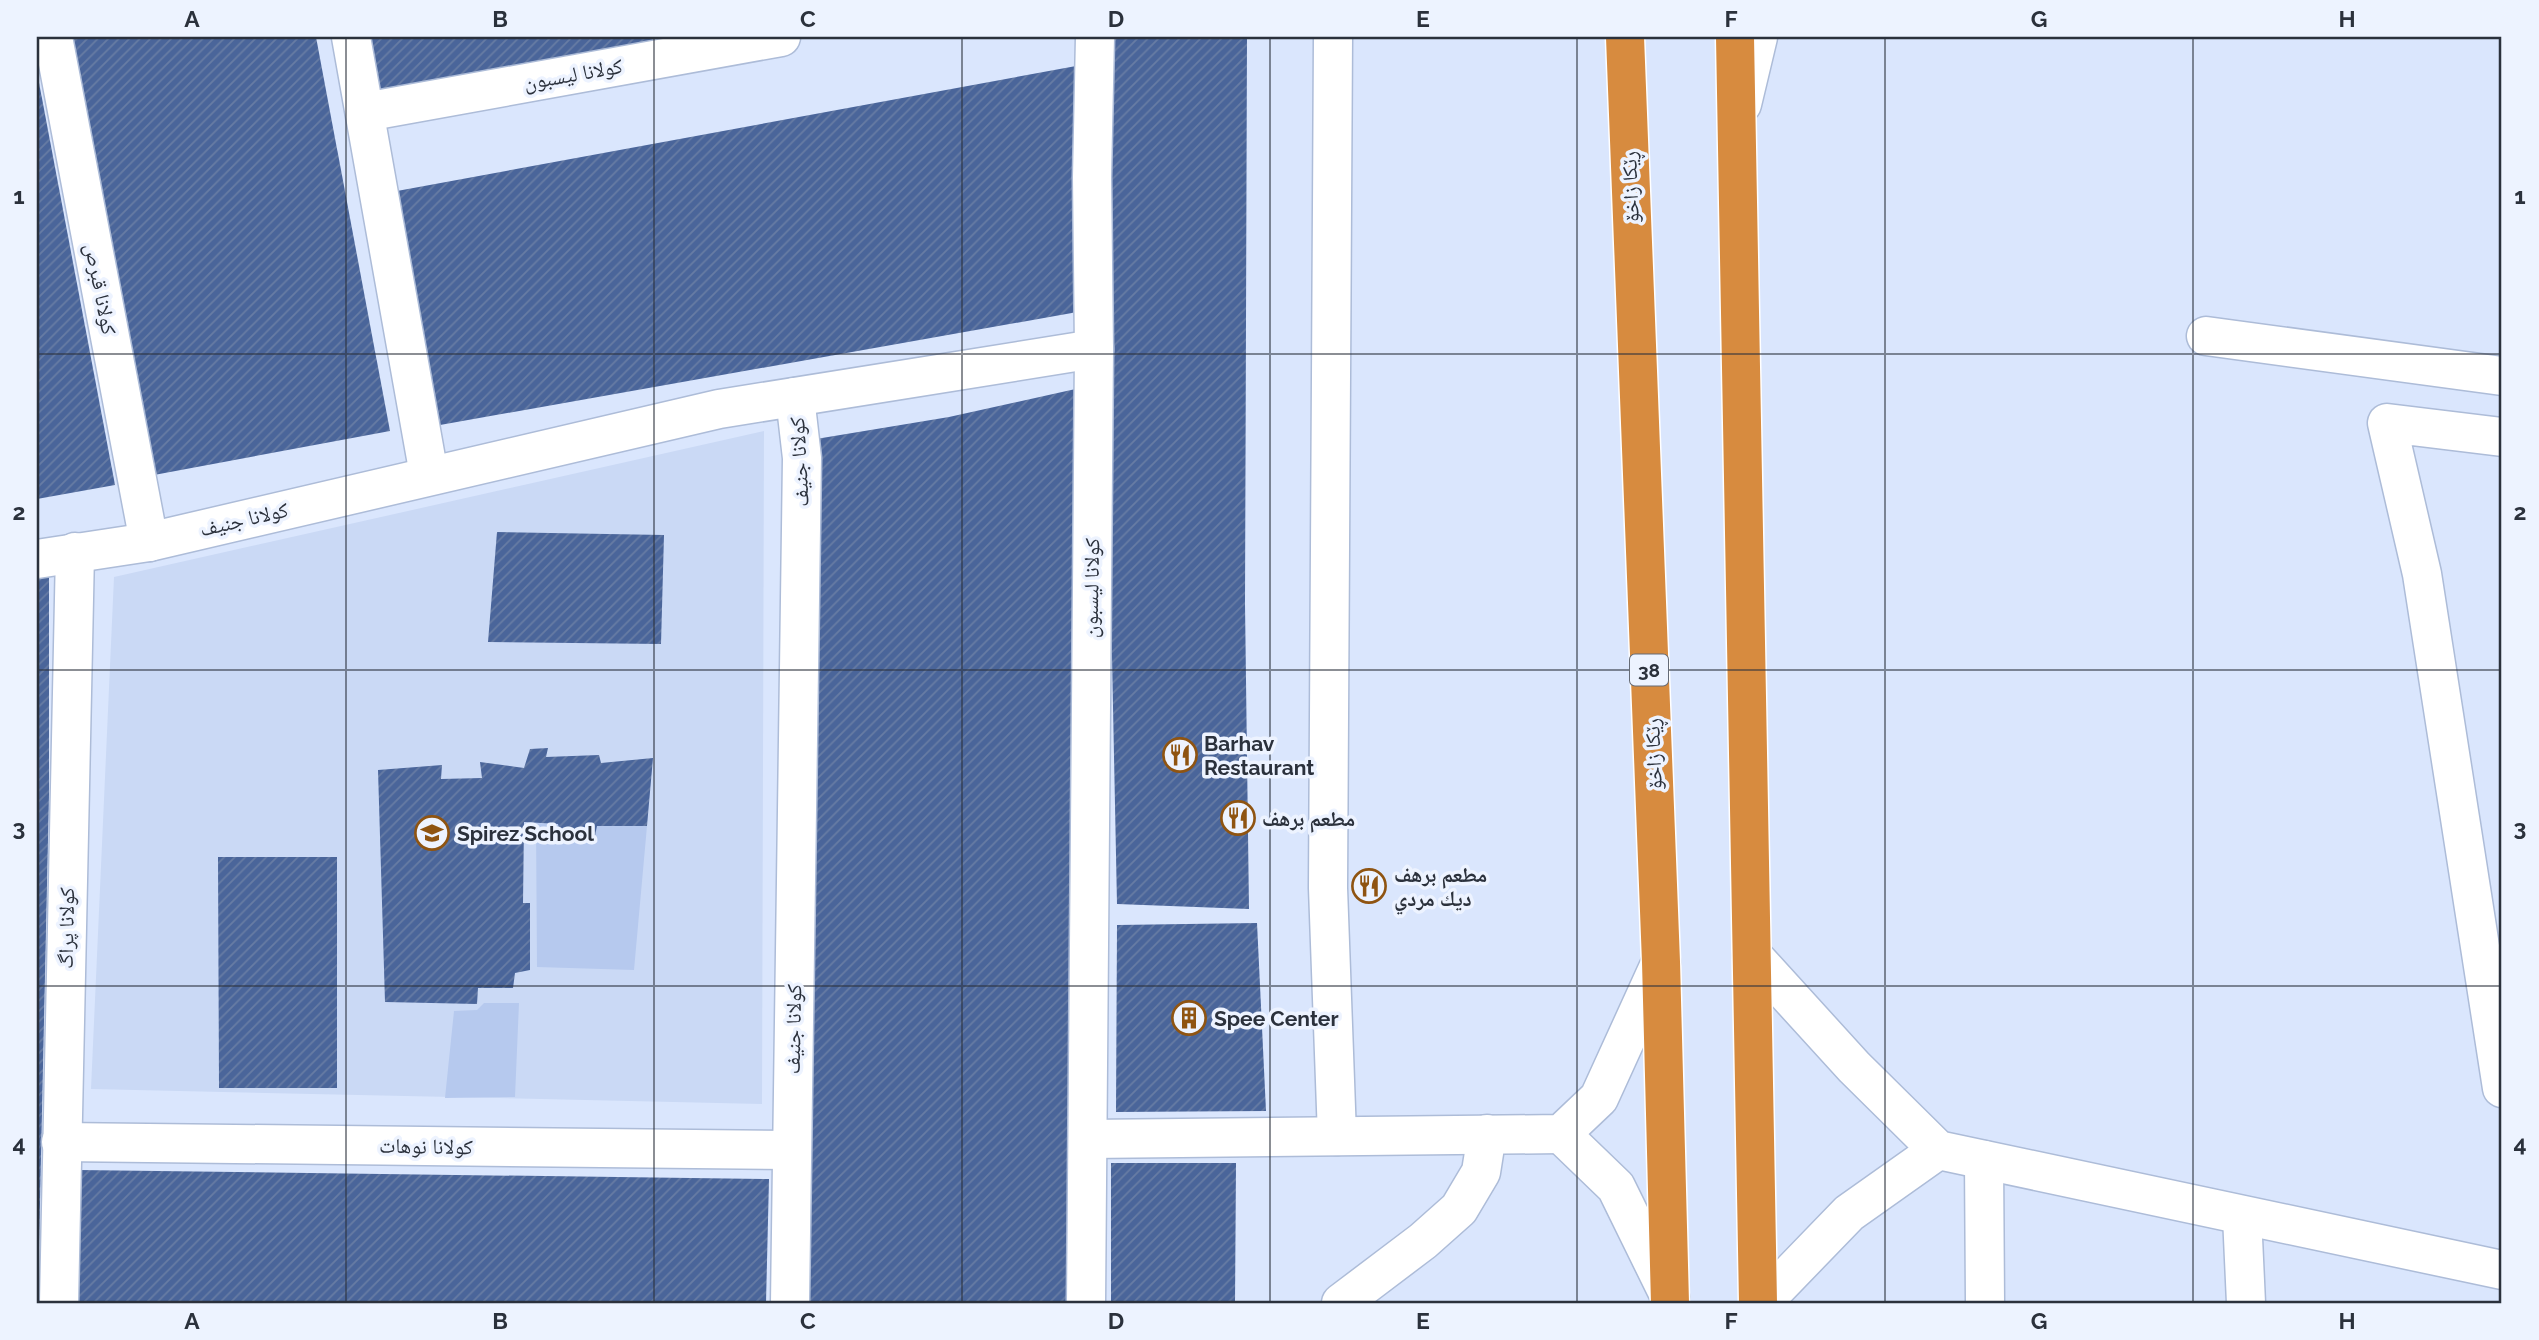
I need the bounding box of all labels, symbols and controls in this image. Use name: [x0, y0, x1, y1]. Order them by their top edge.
text: A: [184, 5, 200, 32]
text: B: [492, 5, 508, 32]
text: C: [800, 5, 816, 32]
text: D: [1108, 5, 1124, 32]
text: E: [1416, 5, 1430, 32]
text: F: [1724, 5, 1738, 32]
text: G: [2031, 5, 2047, 32]
text: H: [2338, 5, 2356, 32]
street label: كولانا ليسبون: [522, 53, 625, 95]
street label: ڕێکا زاخۆ: [1616, 150, 1648, 223]
text: 1: [13, 182, 25, 209]
text: 1: [2514, 182, 2526, 209]
street label: كولانا قبرص: [79, 241, 122, 337]
street label: كولانا جنيف: [784, 416, 814, 508]
street label: كولانا جنيف: [197, 497, 291, 541]
text: 2: [13, 498, 25, 525]
text: 2: [2514, 498, 2526, 525]
street label: كولانا ليسبون: [1078, 537, 1104, 638]
road number: 38: [1630, 654, 1668, 685]
street label: ڕێکا زاخۆ: [1639, 717, 1671, 790]
place label: Barhav Restaurant: [1204, 731, 1314, 780]
restaurant icon: Barhav Restaurant: [1161, 736, 1199, 774]
restaurant icon: مطعم برهف: [1219, 799, 1257, 837]
place label: مطعم برهف: [1262, 806, 1355, 833]
text: 3: [13, 814, 25, 841]
school or university icon: Spirez School: [413, 814, 451, 852]
text: 3: [2514, 814, 2526, 841]
place label: Spirez School: [457, 821, 594, 846]
place label: مطعم برهف ديك مردي: [1394, 862, 1487, 915]
restaurant icon: مطعم برهف ديك مردي: [1350, 867, 1388, 905]
street label: كولانا پراگ: [53, 887, 79, 969]
street label: كولانا جنيف: [780, 983, 806, 1074]
building icon: Spee Center: [1170, 999, 1208, 1037]
place label: Spee Center: [1214, 1006, 1339, 1031]
text: 4: [12, 1130, 26, 1157]
text: 4: [2513, 1130, 2527, 1157]
street label: كولانا نوهات: [379, 1133, 473, 1159]
text: A: [184, 1307, 200, 1334]
text: B: [492, 1307, 508, 1334]
text: C: [800, 1307, 816, 1334]
text: D: [1108, 1307, 1124, 1334]
text: E: [1416, 1307, 1430, 1334]
text: F: [1724, 1307, 1738, 1334]
text: G: [2031, 1307, 2047, 1334]
text: H: [2338, 1307, 2356, 1334]

